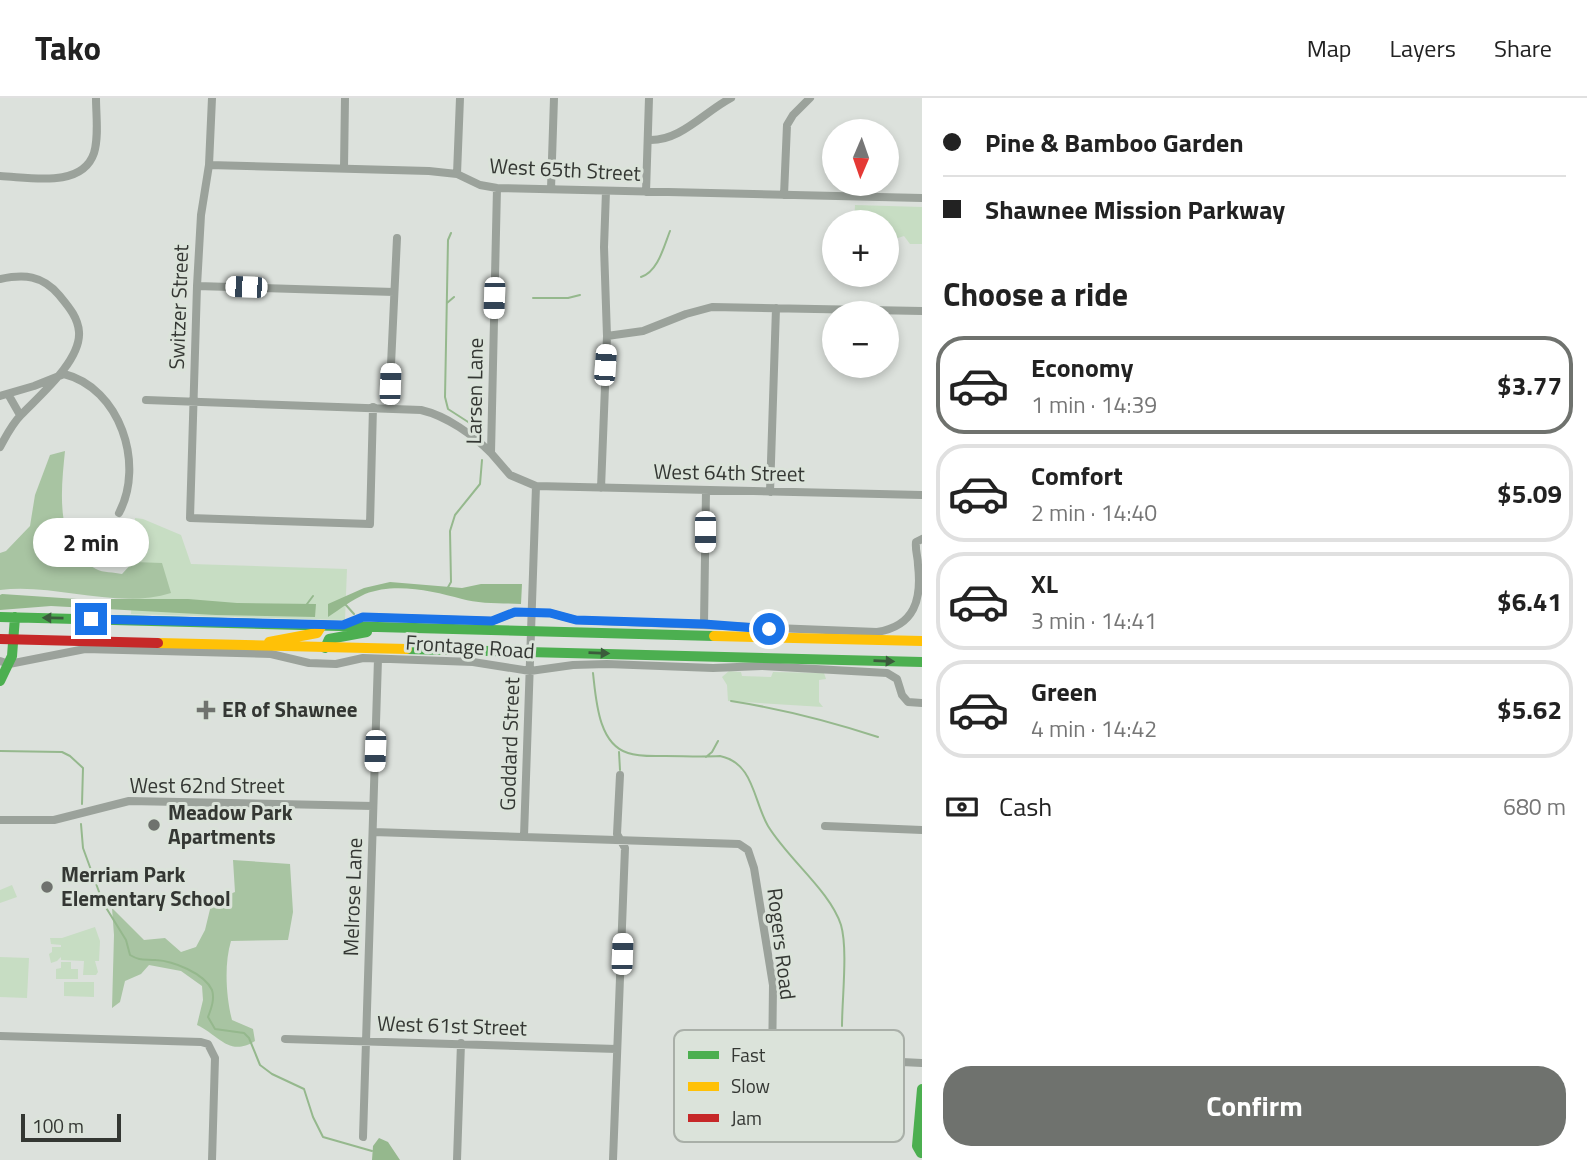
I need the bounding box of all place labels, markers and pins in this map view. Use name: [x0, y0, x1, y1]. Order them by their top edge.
place label: ER of Shawnee: [222, 693, 358, 725]
marker: ER of Shawnee: [196, 700, 216, 720]
place label: Meadow Park Apartments: [168, 796, 293, 852]
marker: Meadow Park Apartments: [146, 817, 162, 833]
place label: Merriam Park Elementary School: [61, 858, 231, 914]
marker: Merriam Park Elementary School: [39, 879, 55, 895]

